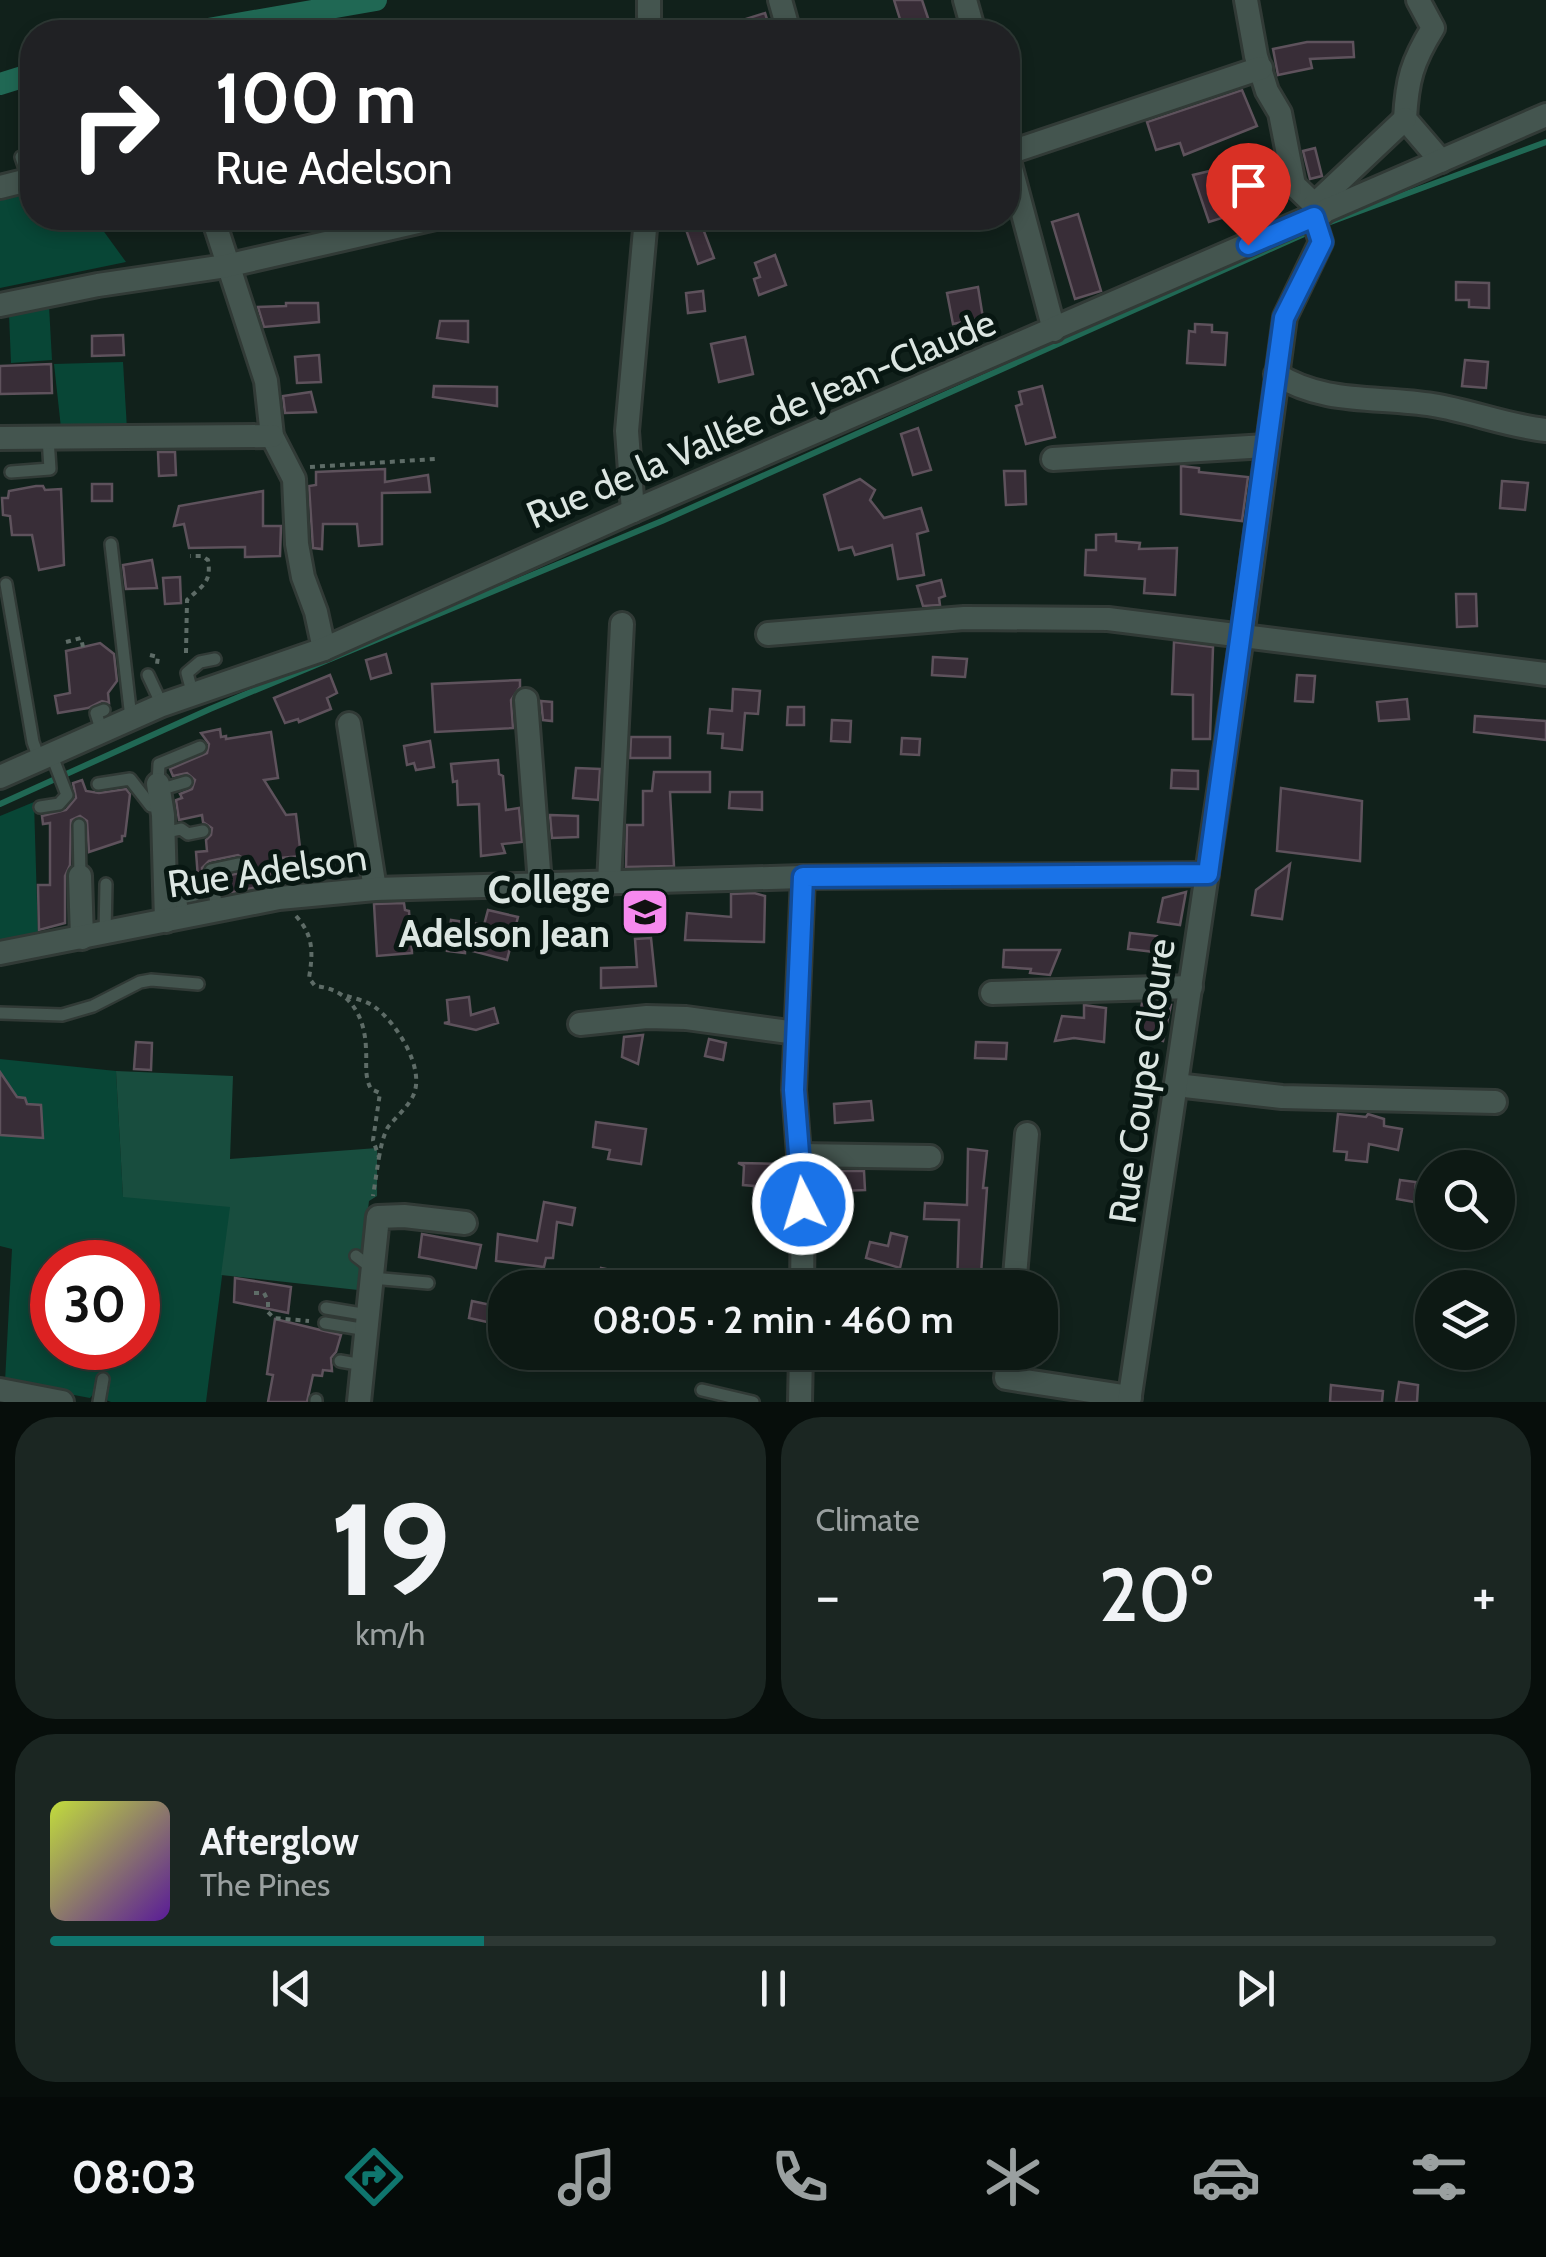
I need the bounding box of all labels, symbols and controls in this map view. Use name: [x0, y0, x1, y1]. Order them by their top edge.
text: 100 m: [215, 55, 416, 141]
icon: right: [50, 60, 180, 190]
text: Rue Adelson: [215, 141, 453, 195]
pin: [1206, 143, 1291, 246]
icon: arrive: [1221, 158, 1276, 213]
street label: Rue de la Vallée de Jean-Claude: [519, 298, 1002, 539]
street label: Rue Adelson: [164, 833, 370, 908]
place label: College Adelson Jean: [399, 866, 610, 957]
school or university icon: College Adelson Jean: [619, 886, 671, 938]
street label: Rue Coupe Cloure: [1098, 935, 1185, 1226]
map controls: [1415, 1150, 1515, 1370]
button: search: [1415, 1150, 1515, 1250]
position arrow: [751, 1152, 855, 1256]
speed limit sign: 30: [30, 1240, 160, 1370]
button: layers: [1415, 1270, 1515, 1370]
text: 08:05 · 2 min · 460 m: [592, 1296, 954, 1343]
text: 19: [330, 1470, 451, 1628]
text: Climate: [816, 1500, 920, 1539]
text: 20°: [1099, 1549, 1213, 1640]
text: −: [816, 1562, 840, 1629]
text: +: [1472, 1562, 1496, 1629]
text: km/h: [355, 1614, 425, 1653]
text: Afterglow: [200, 1818, 359, 1865]
text: The Pines: [200, 1865, 330, 1904]
icon: previous: [264, 1961, 319, 2016]
icon: pause: [746, 1961, 801, 2016]
icon: next: [1228, 1961, 1283, 2016]
icon: directions: [339, 2142, 409, 2212]
icon: music: [552, 2142, 622, 2212]
icon: phone: [765, 2142, 835, 2212]
icon: climate: [978, 2142, 1048, 2212]
icon: car: [1191, 2142, 1261, 2212]
icon: filters: [1404, 2142, 1474, 2212]
text: 08:03: [72, 2150, 196, 2204]

